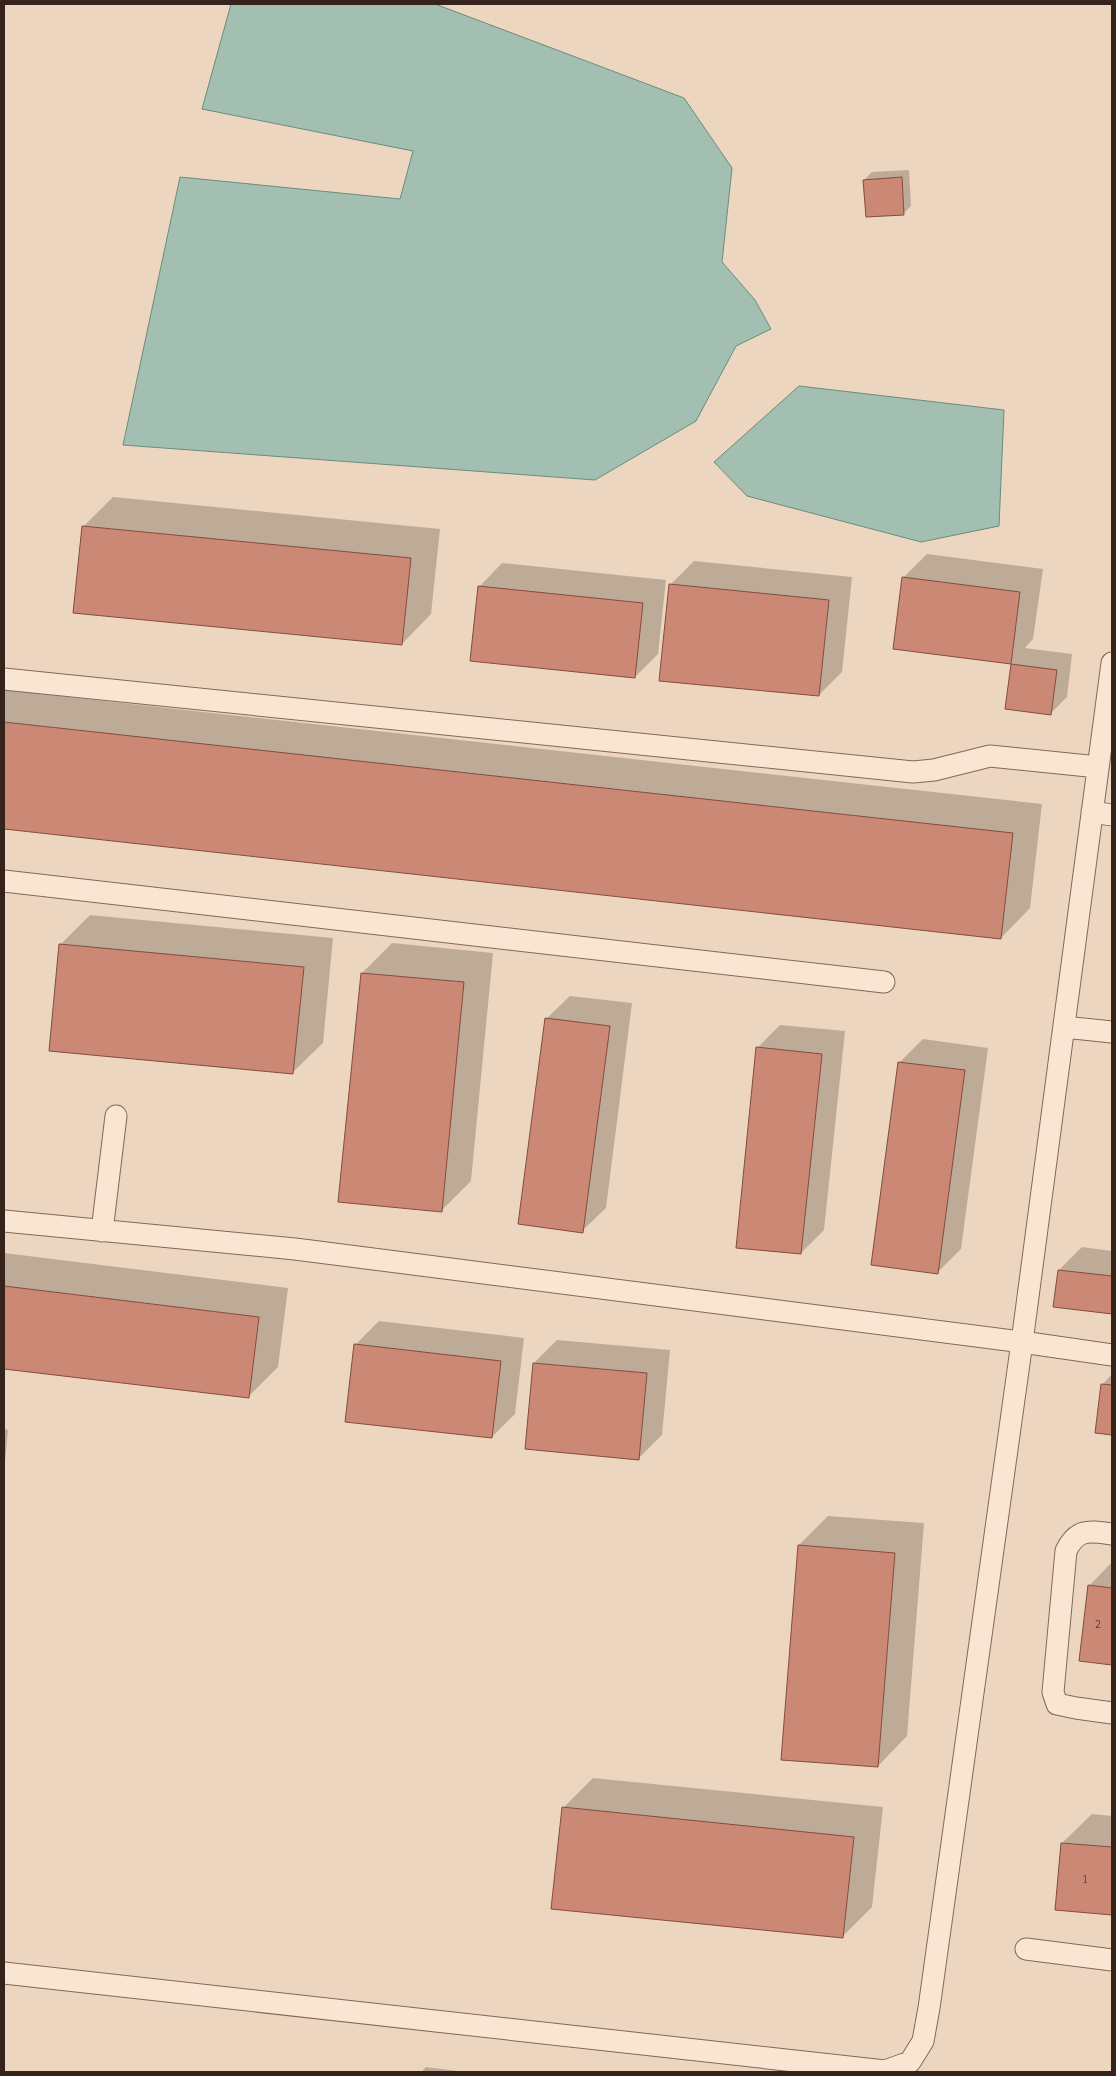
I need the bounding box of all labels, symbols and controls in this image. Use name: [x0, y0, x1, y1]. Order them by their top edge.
house number: 2: [1095, 1619, 1101, 1631]
house number: 1: [1083, 1874, 1087, 1886]

